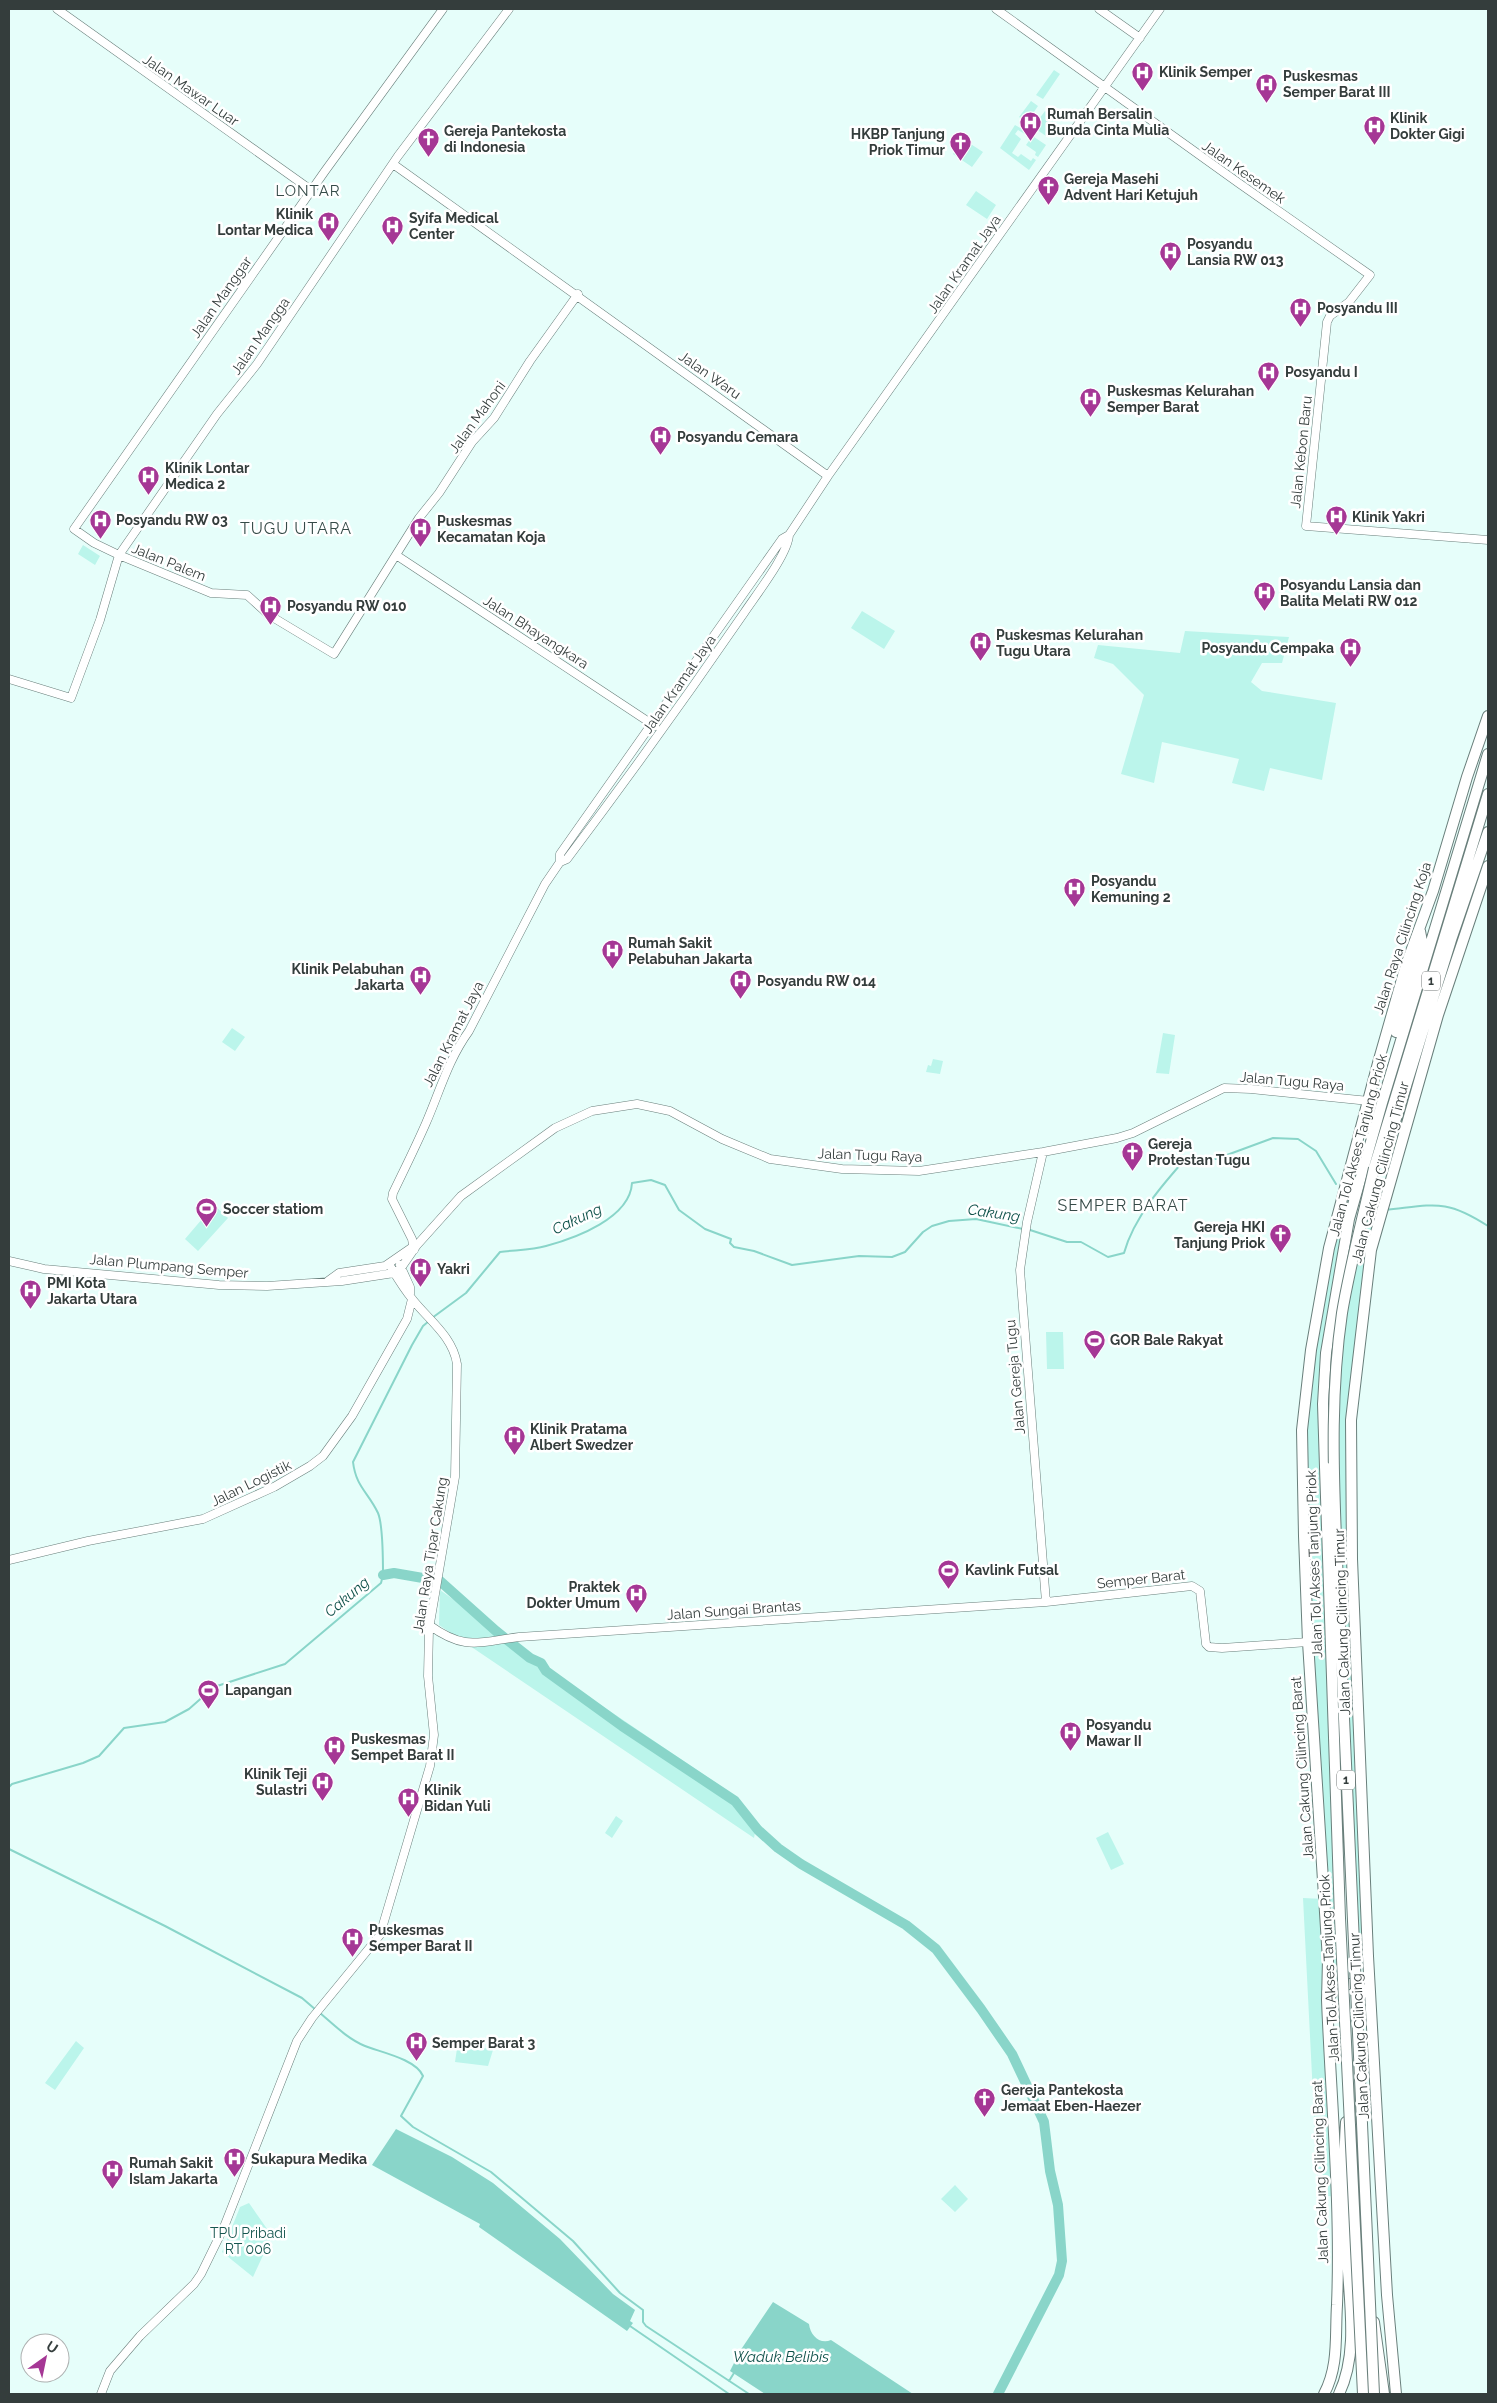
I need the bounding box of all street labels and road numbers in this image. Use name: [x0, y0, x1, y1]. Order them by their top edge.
street label: Jalan Mawar Luar: [140, 51, 242, 129]
street label: Jalan Kesemek: [1199, 137, 1289, 207]
street label: Jalan Kramat Jaya: [924, 212, 1004, 316]
street label: Jalan Manggar: [187, 253, 255, 341]
street label: Jalan Mangga: [228, 294, 292, 378]
street label: Jalan Waru: [676, 348, 744, 402]
street label: Jalan Mahoni: [446, 378, 508, 456]
street label: Jalan Kebon Baru: [1287, 395, 1315, 509]
street label: Jalan Palem: [130, 540, 208, 584]
street label: Jalan Bhayangkara: [481, 592, 591, 672]
street label: Jalan Kramat Jaya: [639, 632, 719, 736]
street label: Jalan Raya Cilincing Koja: [1370, 860, 1434, 1016]
road number: 1: [1422, 971, 1440, 990]
street label: Jalan Kramat Jaya: [419, 979, 487, 1089]
street label: Jalan Tol Akses Tanjung Priok: [1326, 1052, 1390, 1238]
street label: Jalan Tugu Raya: [1239, 1068, 1345, 1094]
street label: Jalan Cakung Cilincing Timur: [1348, 1080, 1412, 1264]
street label: Jalan Tugu Raya: [817, 1145, 923, 1165]
street label: Jalan Plumpang Semper: [89, 1251, 249, 1281]
street label: Jalan Gereja Tugu: [1002, 1319, 1028, 1435]
street label: Jalan Logistik: [208, 1456, 294, 1509]
street label: Jalan Tol Akses Tanjung Priok: [1303, 1469, 1325, 1658]
street label: Jalan Raya Tipar Cakung: [410, 1476, 450, 1634]
street label: Jalan Cakung Cilincing Timur: [1331, 1528, 1353, 1716]
street label: Semper Barat: [1096, 1566, 1186, 1592]
street label: Jalan Sungai Brantas: [666, 1597, 802, 1623]
street label: Jalan Cakung Cilincing Barat: [1288, 1676, 1316, 1860]
road number: 1: [1337, 1770, 1355, 1790]
street label: Jalan Tol Akses Tanjung Priok: [1316, 1873, 1342, 2062]
street label: Jalan Cakung Cilincing Timur: [1346, 1932, 1372, 2120]
street label: Jalan Cakung Cilincing Barat: [1309, 2080, 1331, 2264]

